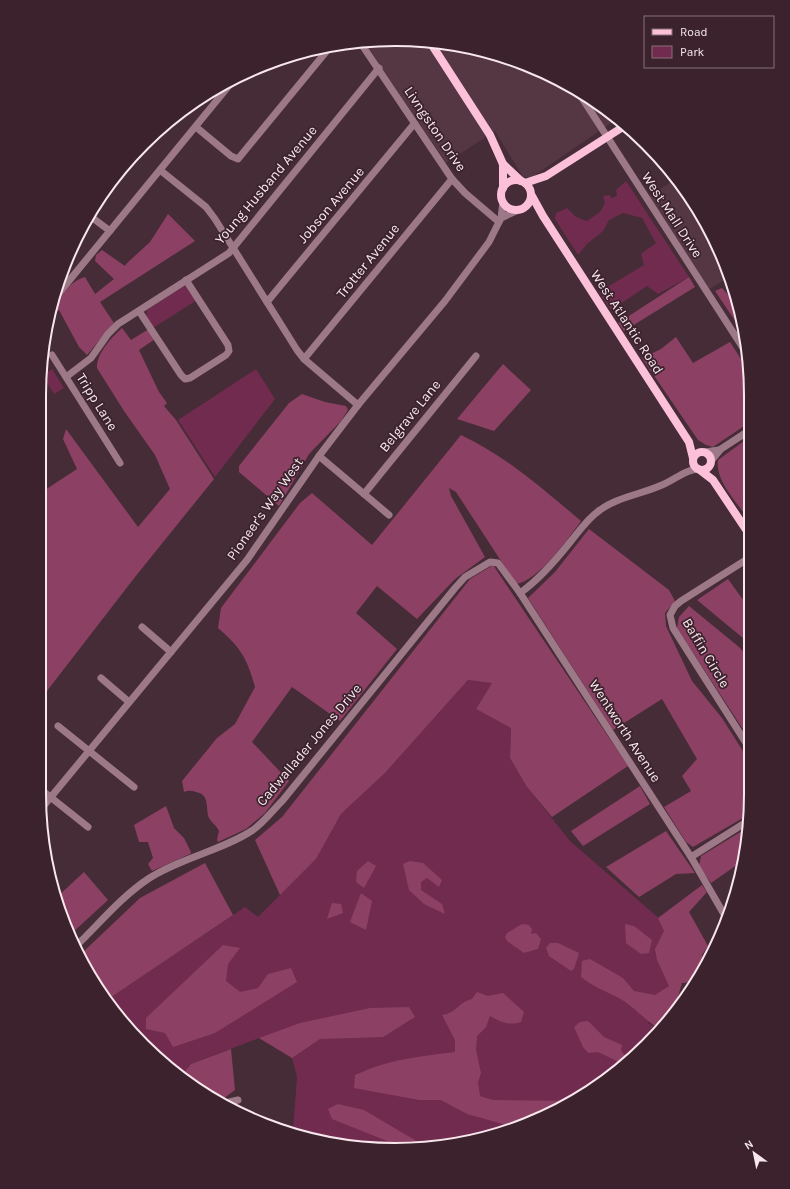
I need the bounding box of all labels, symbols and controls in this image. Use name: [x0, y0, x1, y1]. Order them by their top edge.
legend: [644, 16, 774, 68]
text: Road: [680, 25, 708, 39]
text: Park: [680, 45, 705, 59]
street label: Livngston Drive: [400, 83, 470, 175]
street label: Young Husband Avenue: [211, 122, 321, 248]
street label: Jobson Avenue: [294, 163, 368, 247]
street label: West Mall Drive: [638, 169, 706, 261]
street label: Trotter Avenue: [333, 220, 403, 302]
street label: West Atlantic Road: [587, 267, 667, 377]
street label: Tripp Lane: [73, 370, 121, 434]
street label: Belgrave Lane: [376, 376, 444, 456]
street label: Pioneer's Way West: [223, 454, 307, 564]
street label: Baffin Circle: [679, 615, 733, 691]
street label: Wentworth Avenue: [585, 676, 665, 786]
street label: Cadwallader Jones Drive: [253, 680, 365, 810]
north arrow: [734, 1133, 774, 1173]
text: N: [742, 1137, 756, 1153]

